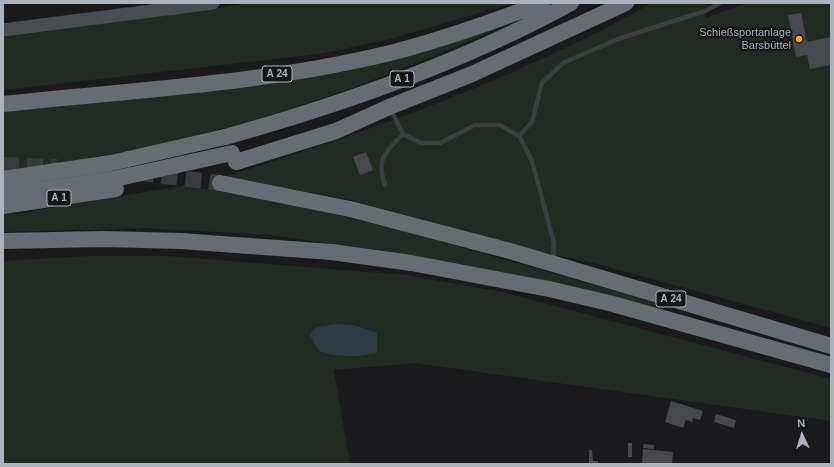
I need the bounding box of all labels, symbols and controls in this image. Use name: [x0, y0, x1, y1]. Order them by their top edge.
place label: Schießsportanlage Barsbüttel: [699, 26, 791, 52]
marker: Schießsportanlage Barsbüttel: [794, 34, 804, 44]
road number: A 24: [262, 66, 292, 82]
road number: A 1: [390, 71, 414, 87]
road number: A 1: [47, 190, 71, 206]
road number: A 24: [656, 291, 686, 307]
north arrow: [782, 415, 822, 455]
text: N: [797, 417, 806, 429]

